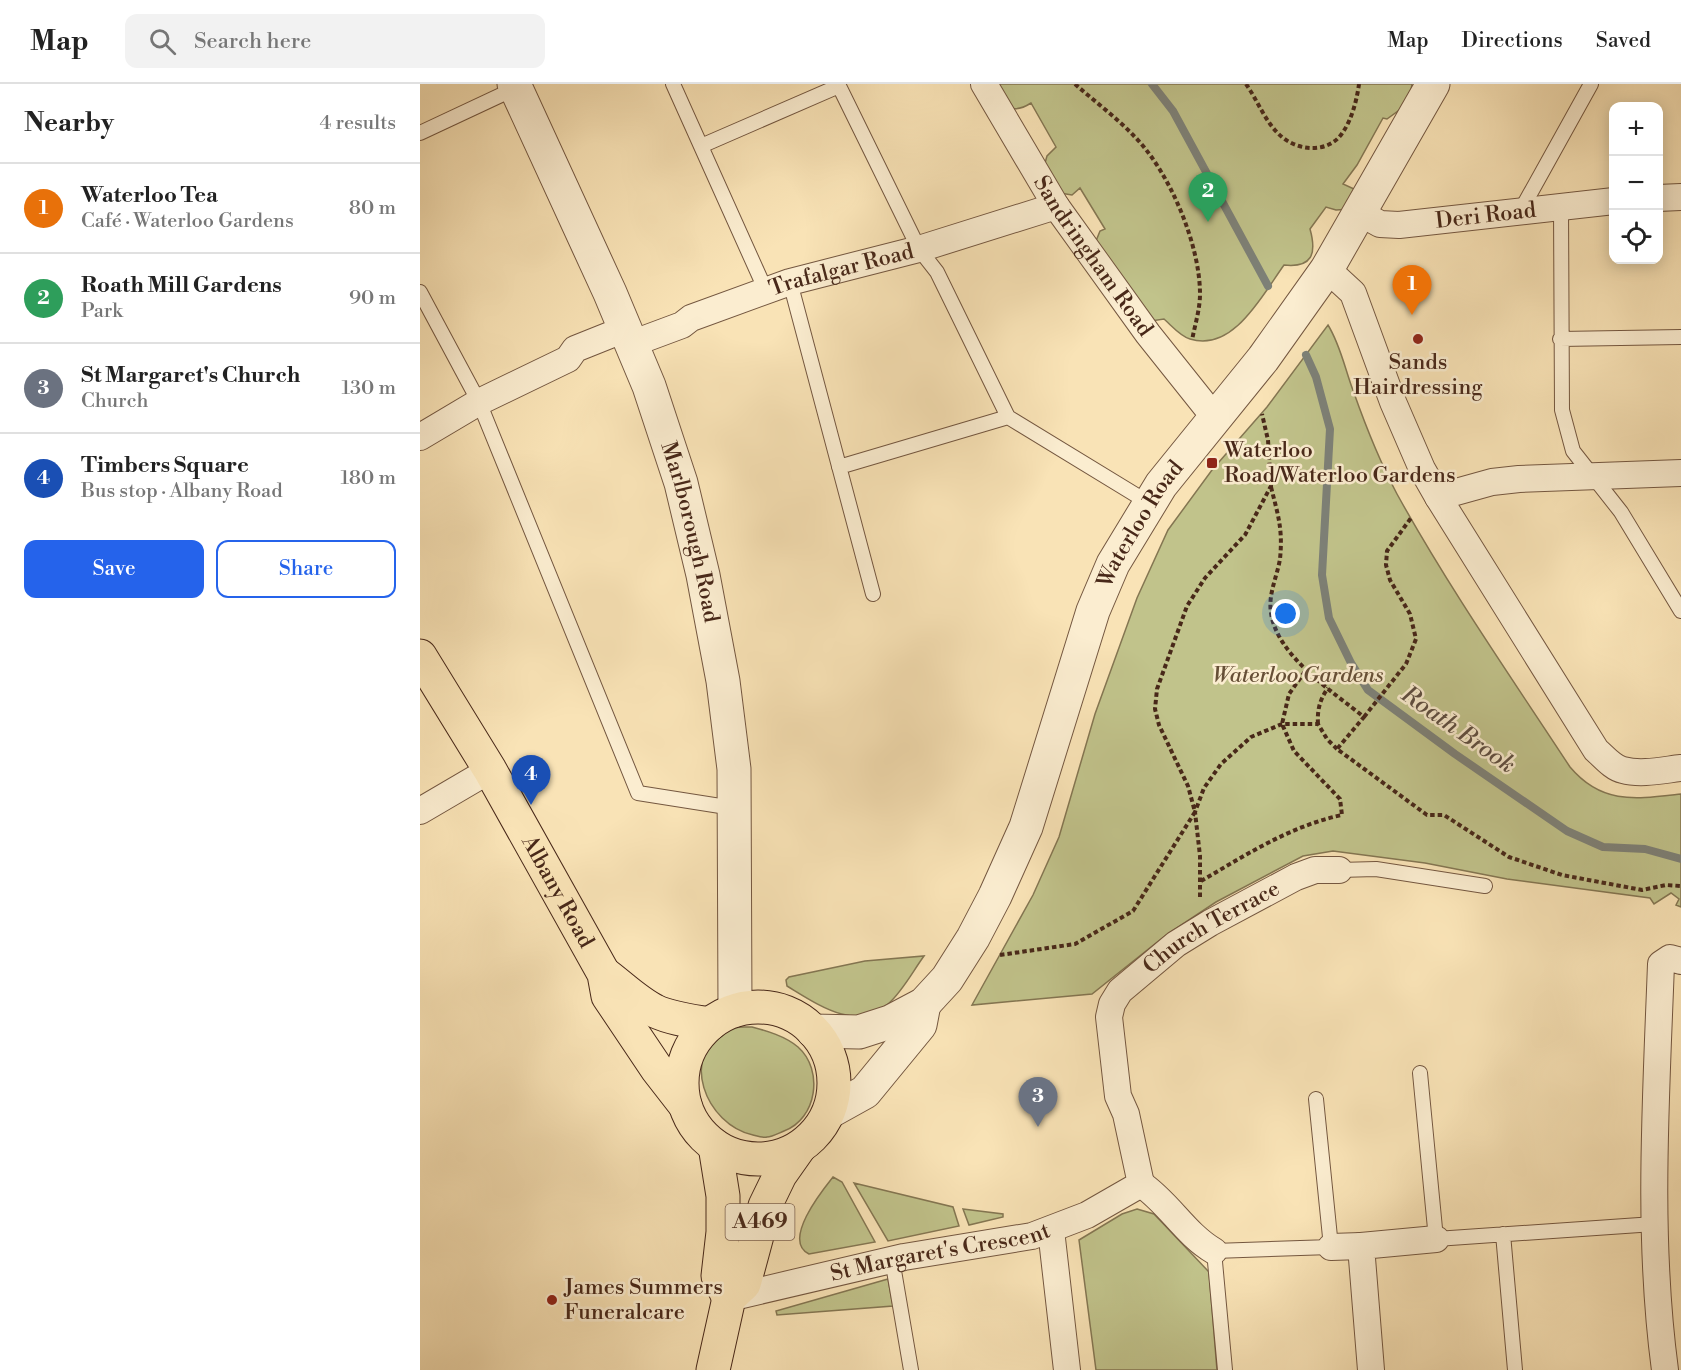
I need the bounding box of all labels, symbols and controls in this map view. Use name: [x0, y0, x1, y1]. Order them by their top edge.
search box: [125, 14, 545, 68]
text: Map: [30, 24, 89, 59]
icon: search: [146, 25, 179, 58]
text: Search here: [194, 28, 311, 55]
text: Map: [1387, 28, 1429, 54]
text: Directions: [1462, 28, 1563, 54]
text: Saved: [1596, 28, 1651, 54]
map controls: [1609, 102, 1663, 264]
button: +: [1609, 102, 1663, 156]
text: Nearby: [24, 107, 114, 139]
text: 4 results: [319, 111, 396, 136]
button: −: [1609, 156, 1663, 210]
street label: Sandringham Road: [1028, 171, 1159, 342]
pin: 2: [1188, 172, 1228, 222]
text: Waterloo Tea: [81, 182, 218, 209]
text: 1: [39, 196, 48, 221]
text: 80 m: [349, 196, 396, 221]
street label: Deri Road: [1434, 196, 1538, 234]
text: Café · Waterloo Gardens: [81, 209, 294, 234]
button: locate: [1609, 210, 1663, 264]
street label: Trafalgar Road: [765, 237, 917, 302]
pin: 1: [1392, 266, 1432, 315]
text: Roath Mill Gardens: [81, 272, 282, 299]
text: 2: [37, 286, 50, 311]
text: 90 m: [349, 286, 396, 311]
text: Park: [81, 299, 123, 324]
marker: Sands Hairdressing: [1411, 332, 1425, 346]
place label: Sands Hairdressing: [1353, 349, 1483, 401]
text: St Margaret's Church: [81, 362, 300, 389]
text: 3: [37, 376, 50, 401]
text: 130 m: [341, 376, 396, 401]
text: Church: [81, 389, 148, 414]
place label: Waterloo Road/Waterloo Gardens: [1223, 437, 1456, 489]
street label: Marlborough Road: [655, 438, 725, 625]
text: Timbers Square: [81, 452, 249, 479]
street label: Waterloo Road: [1091, 454, 1189, 592]
marker: Waterloo Road/Waterloo Gardens: [1205, 456, 1219, 470]
text: 4: [37, 466, 50, 491]
text: 180 m: [341, 466, 396, 491]
text: Bus stop · Albany Road: [81, 479, 283, 504]
button: Save: [24, 540, 204, 598]
button: Share: [216, 540, 396, 598]
your location: [1271, 599, 1300, 628]
park label: Waterloo Gardens: [1213, 662, 1383, 689]
water label: Roath Brook: [1394, 679, 1521, 780]
pin: 4: [512, 756, 550, 805]
street label: Albany Road: [515, 830, 600, 953]
street label: Church Terrace: [1137, 875, 1284, 979]
pin: 3: [1018, 1078, 1058, 1127]
road number: A469: [726, 1204, 794, 1240]
street label: St Margaret's Crescent: [828, 1217, 1054, 1287]
place label: James Summers Funeralcare: [563, 1274, 723, 1326]
marker: James Summers Funeralcare: [545, 1293, 559, 1307]

